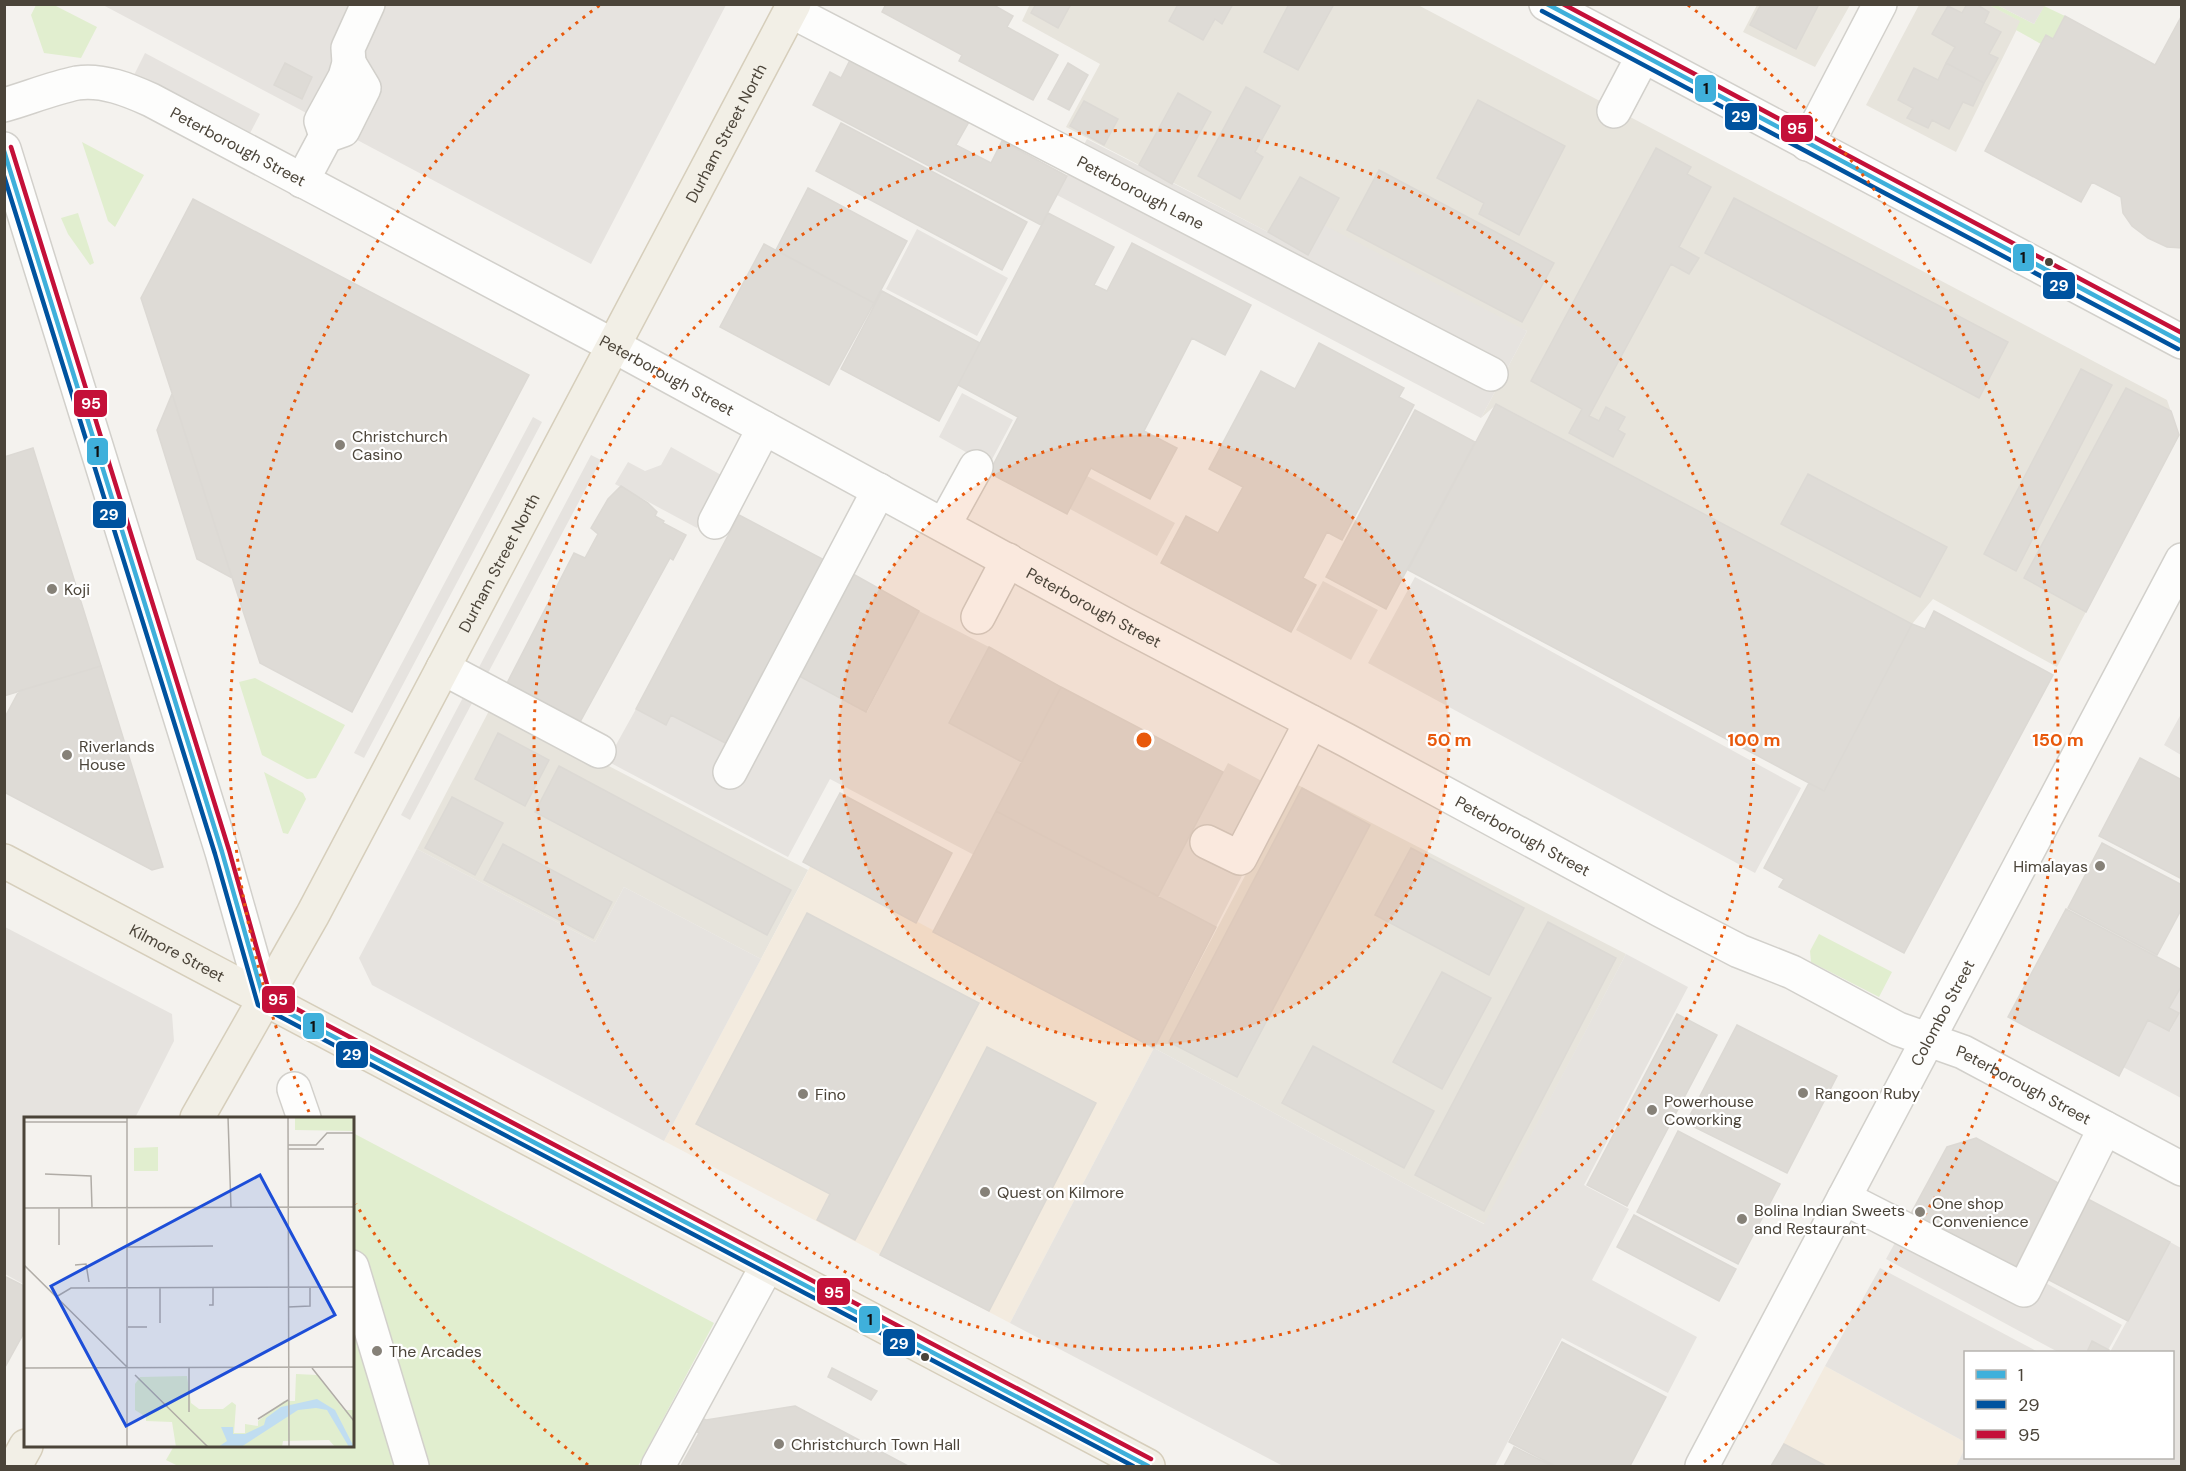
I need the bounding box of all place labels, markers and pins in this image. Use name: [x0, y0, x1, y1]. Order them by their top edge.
unlabelled marker: [2043, 256, 2055, 268]
place label: Christchurch Casino: [352, 426, 448, 465]
marker: Christchurch Casino: [333, 438, 347, 452]
place label: Koji: [64, 579, 90, 600]
marker: Koji: [45, 582, 59, 596]
centre of rings: [1134, 730, 1154, 750]
place label: Riverlands House: [79, 736, 155, 775]
marker: Riverlands House: [60, 748, 74, 762]
place label: Himalayas: [2013, 856, 2088, 877]
marker: Himalayas: [2093, 859, 2107, 873]
place label: Rangoon Ruby: [1815, 1083, 1920, 1104]
place label: Fino: [815, 1084, 846, 1105]
marker: Rangoon Ruby: [1796, 1086, 1810, 1100]
marker: Fino: [796, 1087, 810, 1101]
place label: Powerhouse Coworking: [1664, 1091, 1754, 1130]
marker: Powerhouse Coworking: [1645, 1103, 1659, 1117]
place label: Quest on Kilmore: [997, 1182, 1124, 1203]
marker: Quest on Kilmore: [978, 1185, 992, 1199]
place label: One shop Convenience: [1932, 1193, 2029, 1232]
place label: Bolina Indian Sweets and Restaurant: [1754, 1200, 1905, 1239]
marker: One shop Convenience: [1913, 1205, 1927, 1219]
marker: Bolina Indian Sweets and Restaurant: [1735, 1212, 1749, 1226]
place label: The Arcades: [389, 1341, 482, 1362]
marker: The Arcades: [370, 1344, 384, 1358]
unlabelled marker: [919, 1351, 931, 1363]
place label: Christchurch Town Hall: [791, 1434, 960, 1455]
marker: Christchurch Town Hall: [772, 1437, 786, 1451]

